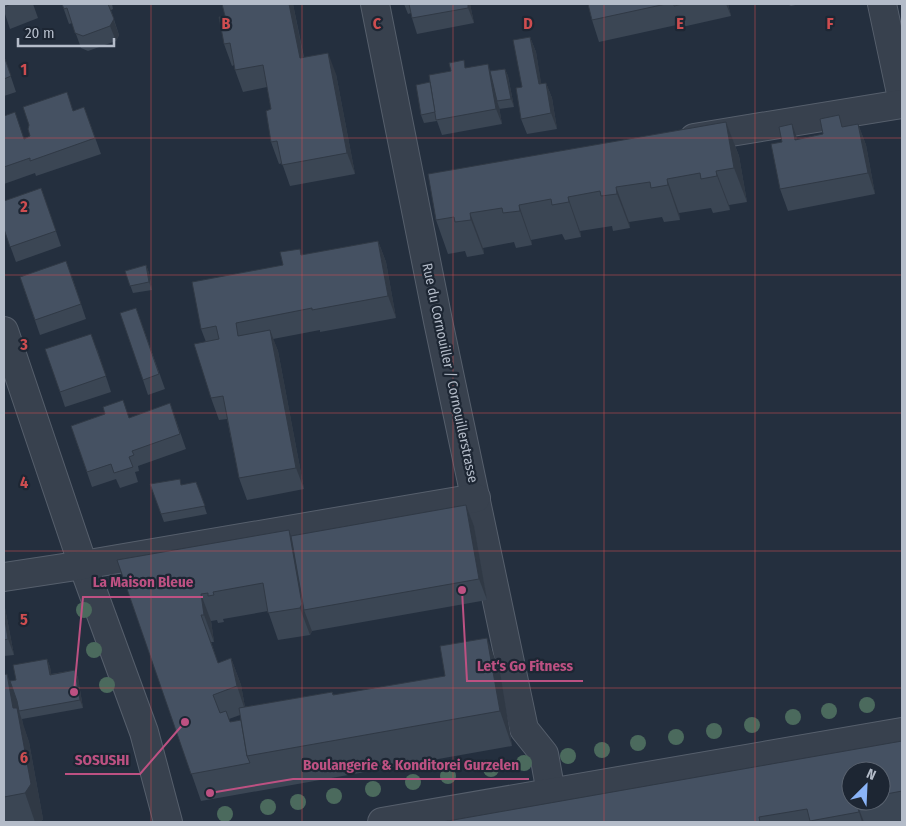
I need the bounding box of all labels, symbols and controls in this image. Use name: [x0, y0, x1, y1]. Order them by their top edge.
text: B: [222, 14, 231, 33]
text: C: [373, 14, 382, 33]
text: D: [523, 14, 533, 33]
text: E: [676, 14, 684, 33]
text: F: [826, 14, 834, 33]
scale bar: [18, 15, 114, 47]
text: 20 m: [25, 24, 55, 42]
text: 1: [21, 60, 27, 79]
text: 2: [19, 197, 28, 216]
street label: Rue du Cornouiller / Cornouillerstrasse: [418, 262, 482, 485]
text: 3: [19, 335, 28, 354]
text: 4: [20, 473, 28, 492]
callout: La Maison Bleue: [83, 567, 203, 597]
text: La Maison Bleue: [93, 573, 194, 591]
text: 5: [20, 610, 28, 629]
callout: Let‘s Go Fitness: [467, 651, 583, 681]
text: Let‘s Go Fitness: [477, 657, 574, 675]
callout: SOSUSHI: [65, 744, 140, 774]
text: 6: [20, 748, 28, 767]
callout: Boulangerie & Konditorei Gurzelen: [293, 749, 529, 779]
text: SOSUSHI: [75, 751, 129, 769]
text: Boulangerie & Konditorei Gurzelen: [303, 756, 519, 774]
north arrow: [841, 761, 891, 811]
text: N: [864, 765, 878, 784]

